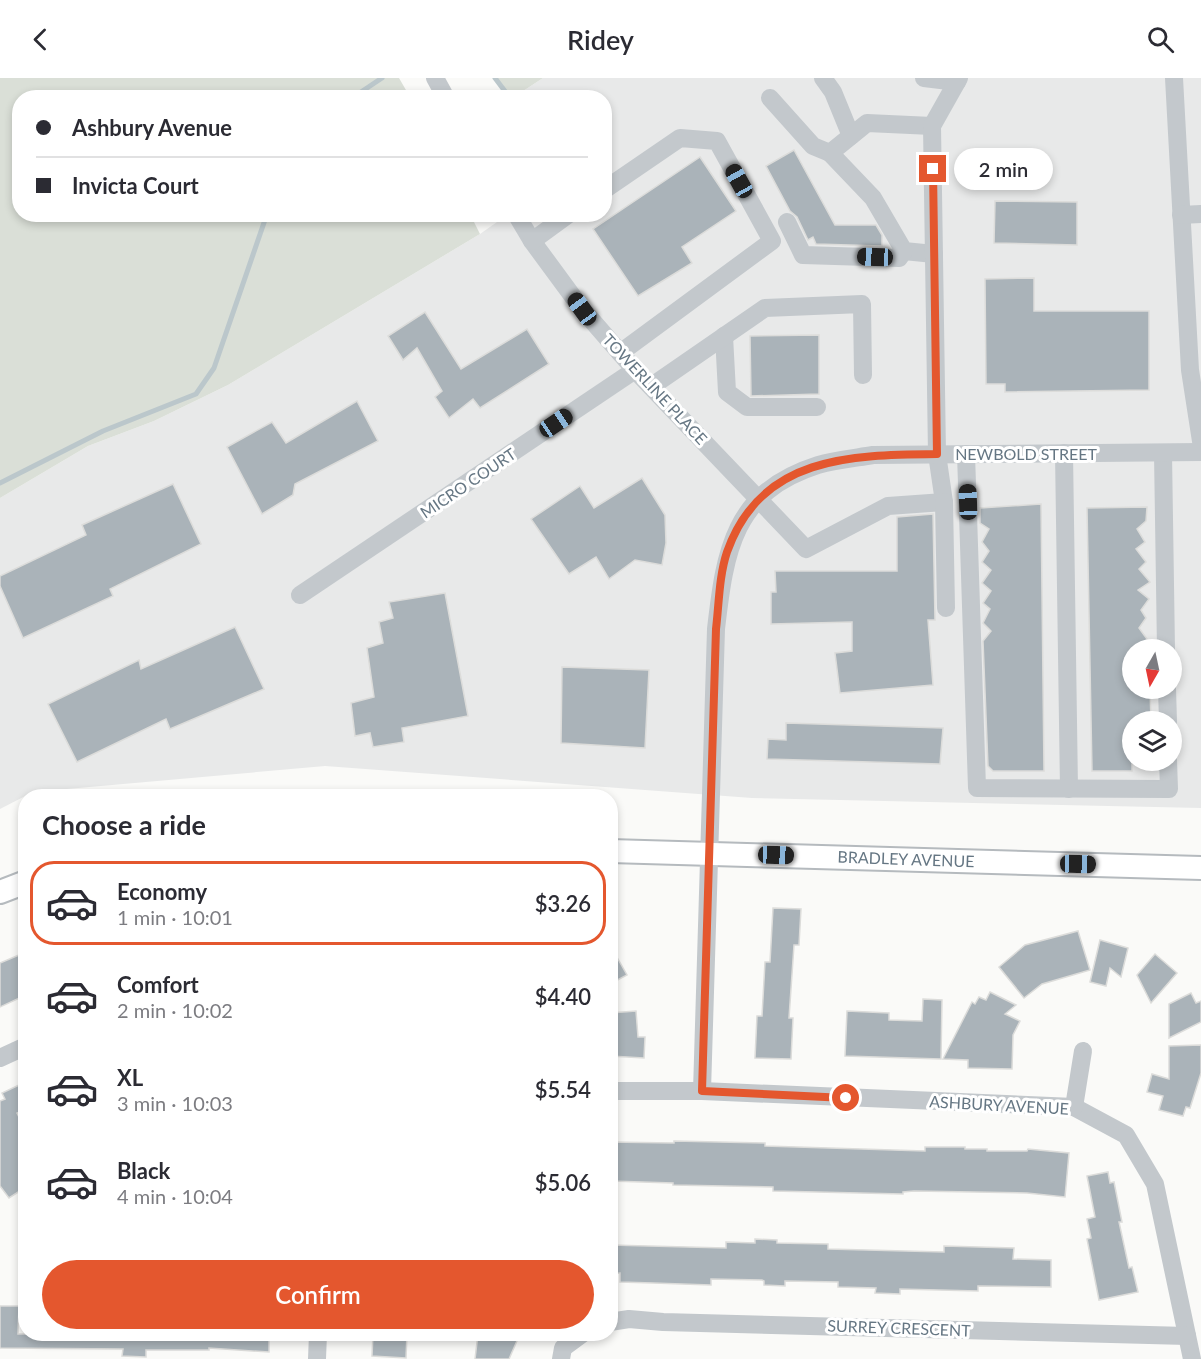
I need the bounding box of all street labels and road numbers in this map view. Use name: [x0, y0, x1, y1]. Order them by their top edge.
street label: TOWERLINE PLACE: [599, 330, 711, 448]
street label: MICRO COURT: [416, 443, 519, 521]
street label: NEWBOLD STREET: [955, 444, 1097, 463]
street label: BRADLEY AVENUE: [837, 847, 975, 870]
street label: ASHBURY AVENUE: [929, 1091, 1069, 1118]
street label: SURREY CRESCENT: [827, 1316, 972, 1340]

